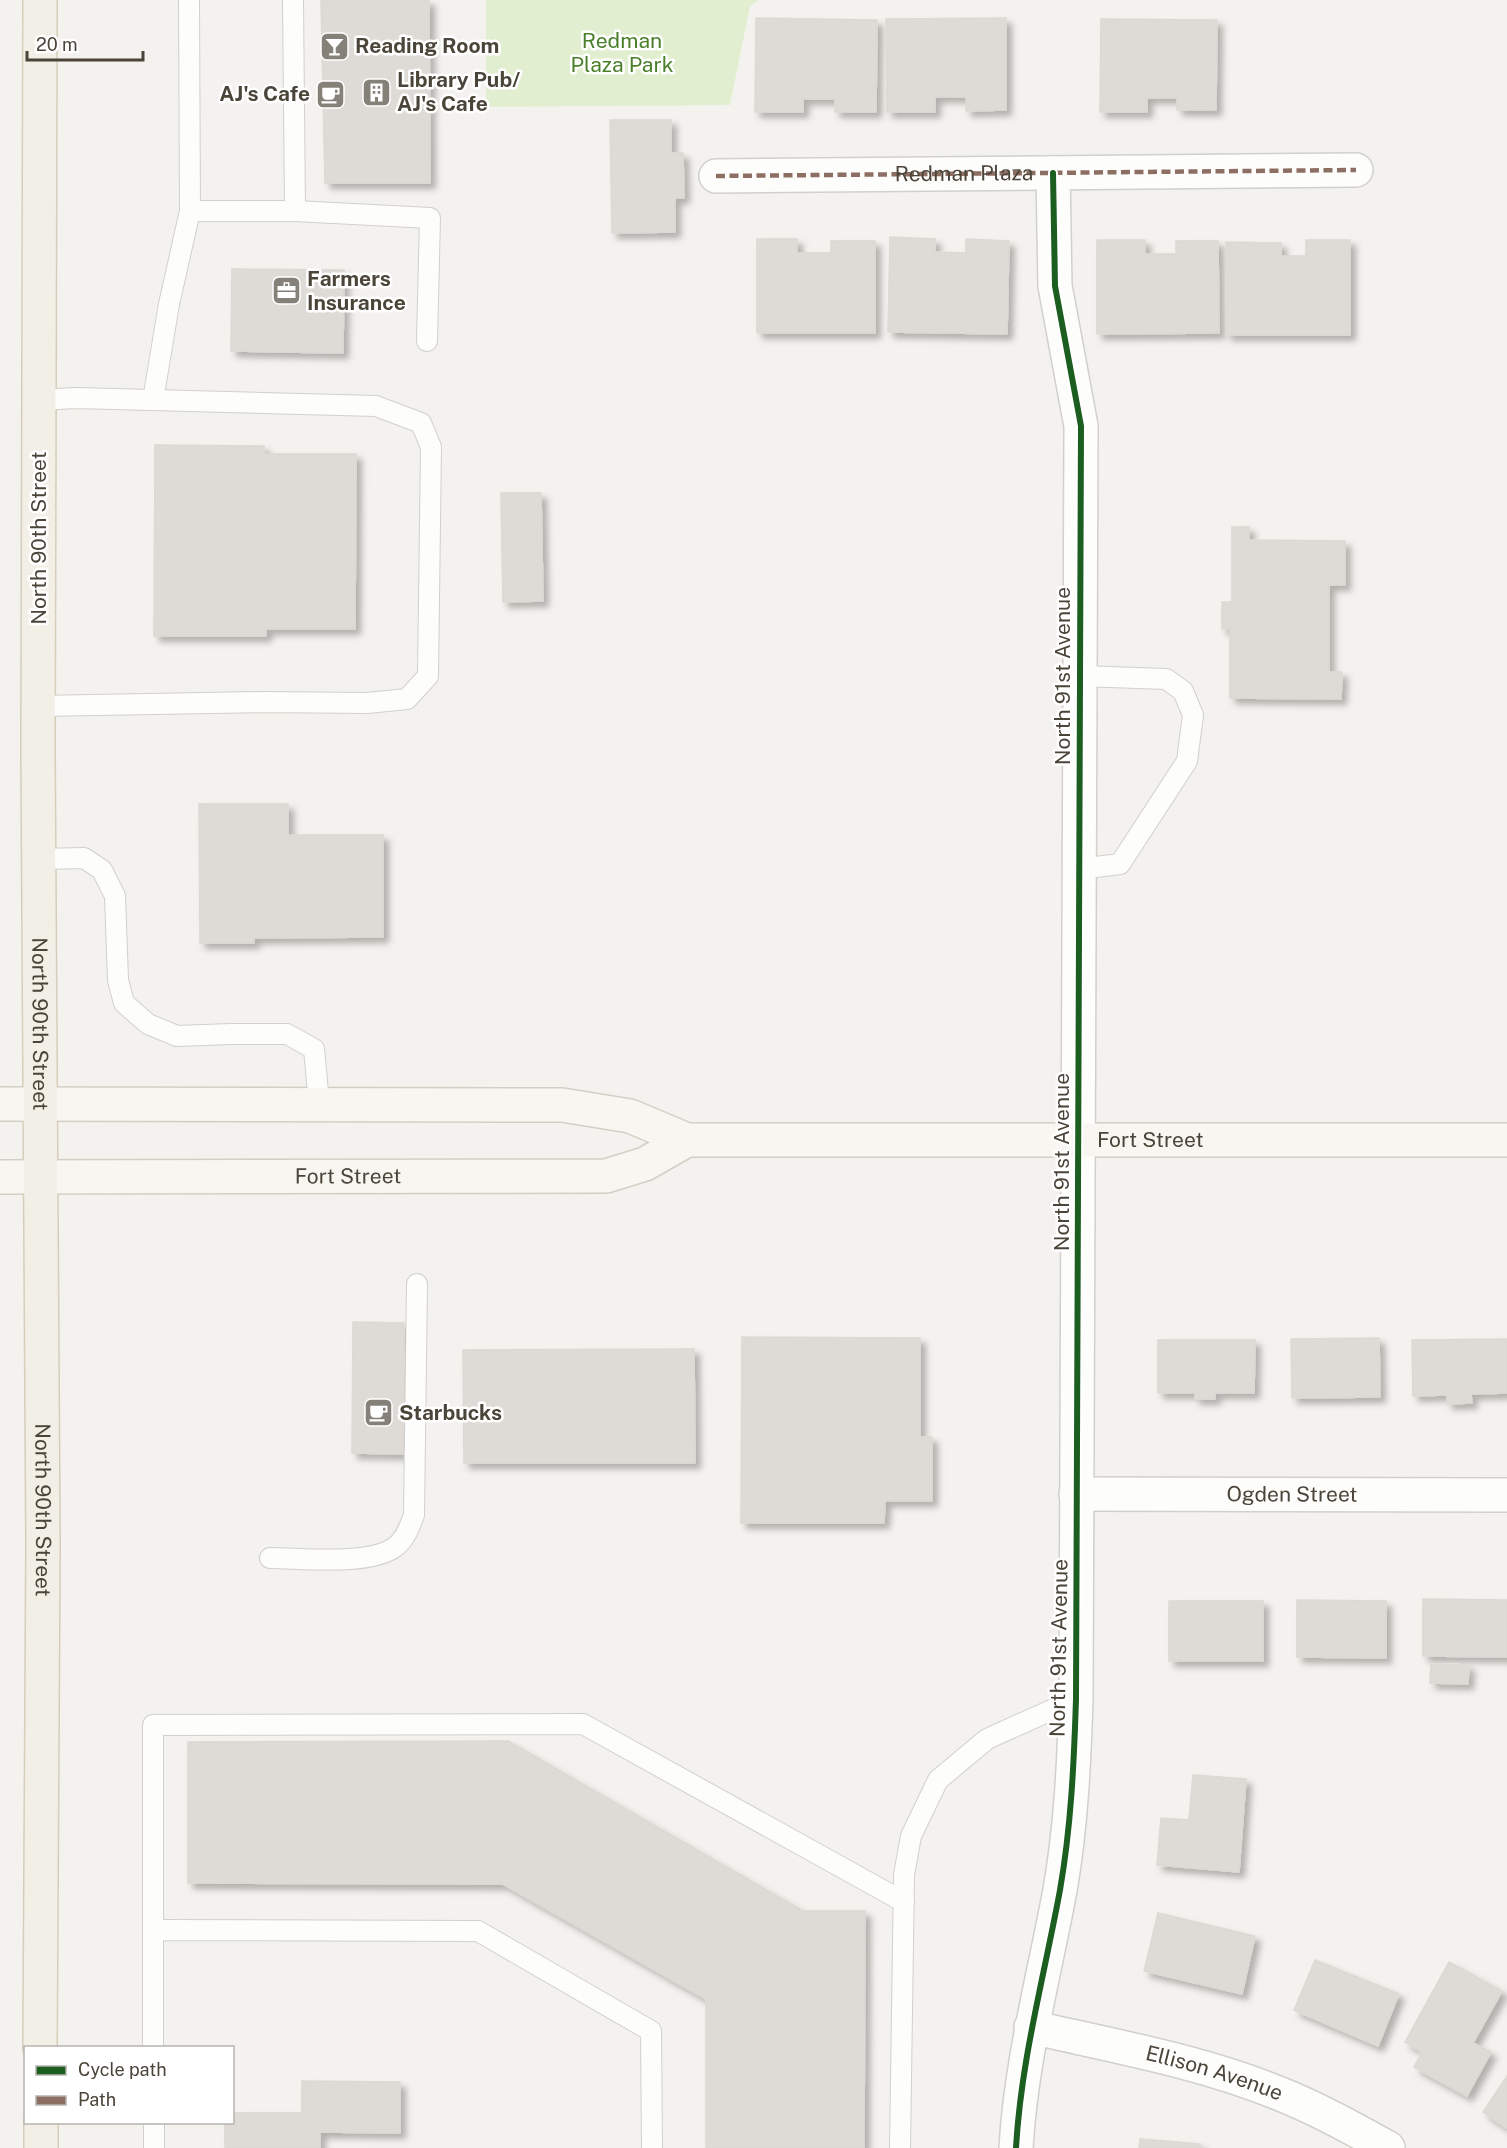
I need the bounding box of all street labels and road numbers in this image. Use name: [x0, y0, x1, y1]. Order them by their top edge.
street label: Redman Plaza: [895, 160, 1033, 186]
street label: North 90th Street: [26, 451, 51, 625]
street label: North 91st Avenue: [1050, 587, 1075, 765]
street label: North 90th Street: [27, 937, 53, 1111]
street label: North 91st Avenue: [1049, 1073, 1074, 1251]
street label: Fort Street: [1097, 1127, 1204, 1152]
street label: Fort Street: [295, 1163, 401, 1189]
street label: North 90th Street: [30, 1423, 56, 1597]
street label: Ogden Street: [1226, 1481, 1358, 1507]
street label: North 91st Avenue: [1044, 1559, 1073, 1737]
street label: Ellison Avenue: [1143, 2040, 1287, 2106]

